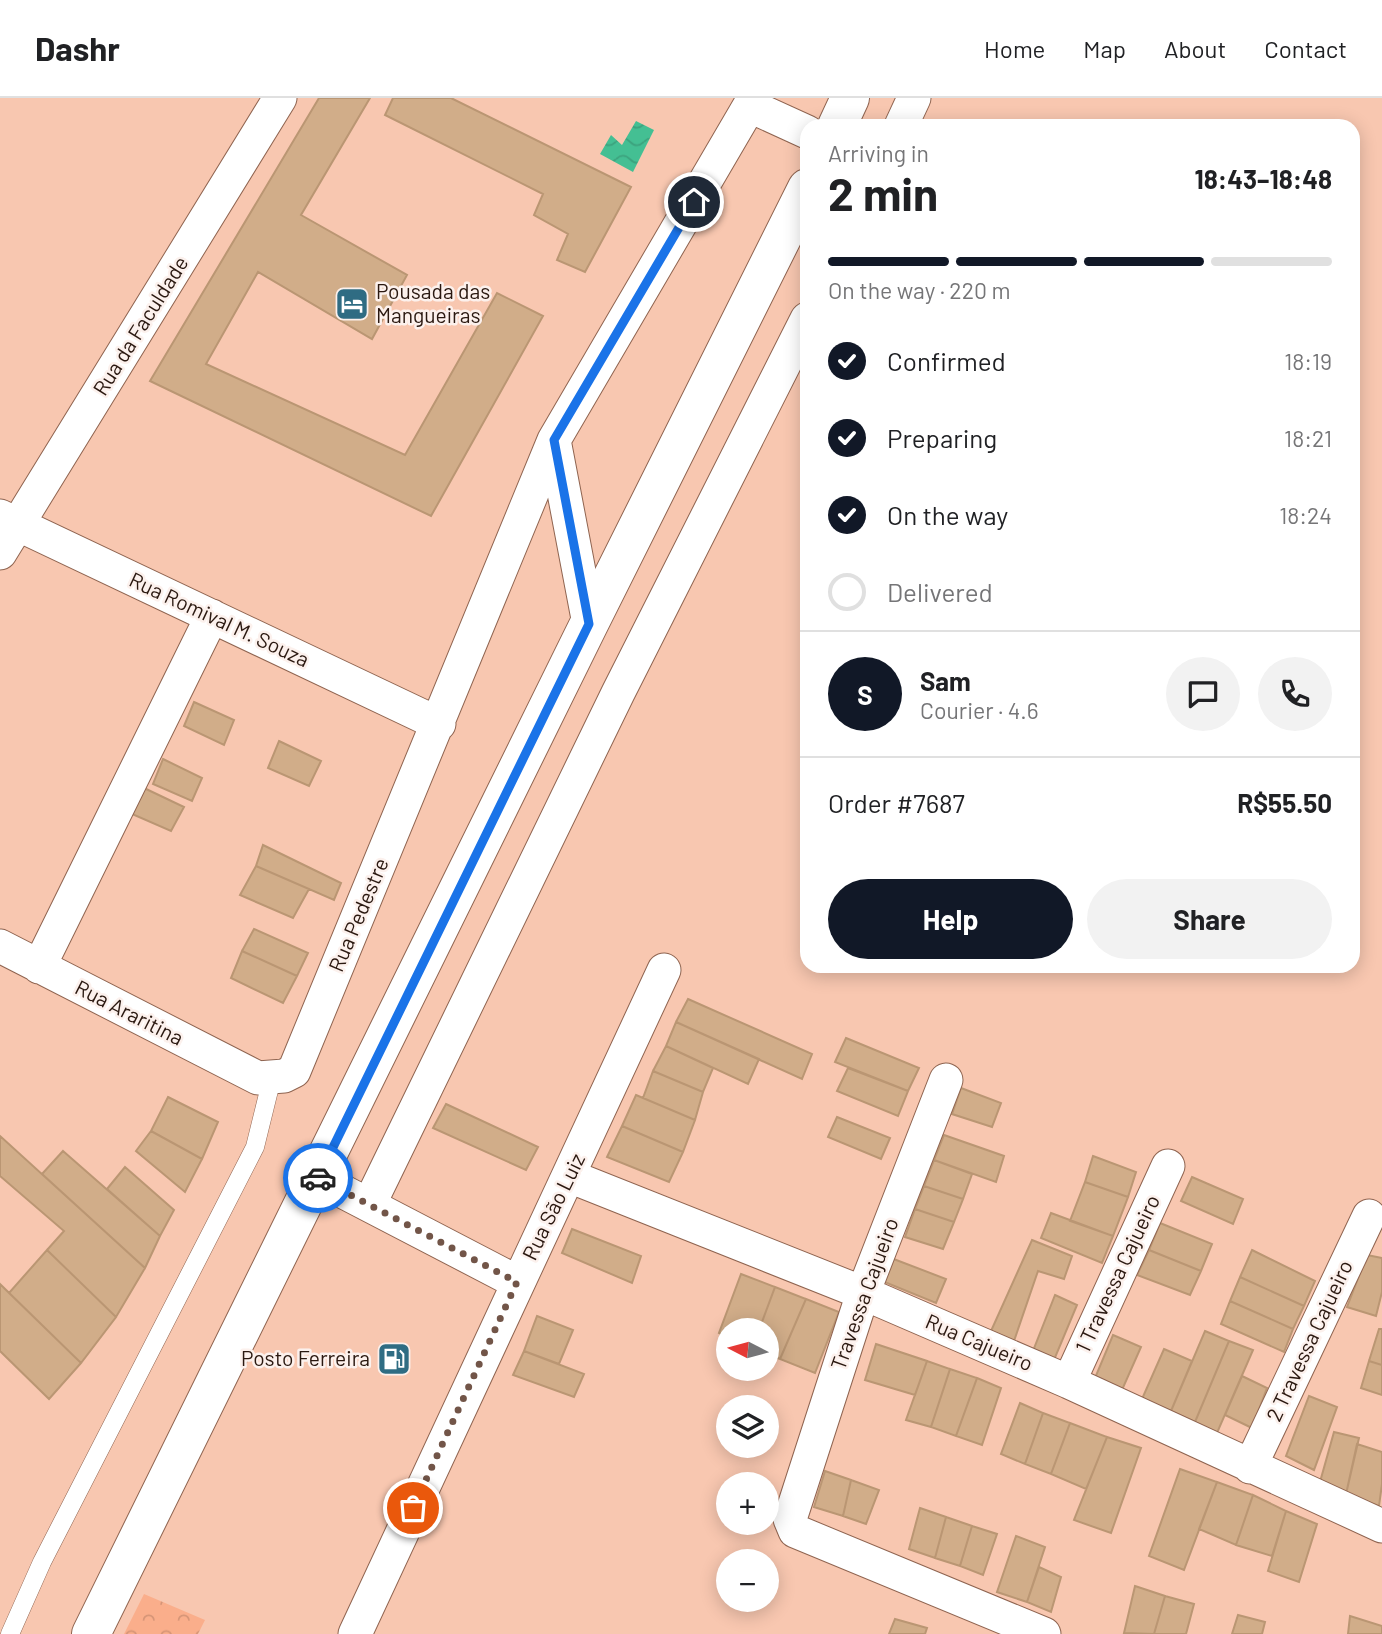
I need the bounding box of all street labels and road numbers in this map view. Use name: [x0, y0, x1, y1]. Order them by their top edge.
street label: Rua da Faculdade: [87, 251, 193, 399]
street label: Rua Romival M. Souza: [126, 566, 314, 671]
street label: Rua Pedestre: [322, 854, 393, 975]
street label: Rua Araritina: [71, 974, 188, 1050]
street label: Rua São Luiz: [516, 1149, 589, 1264]
street label: 1 Travessa Cajueiro: [1069, 1190, 1164, 1356]
street label: Travessa Cajueiro: [825, 1214, 903, 1373]
street label: 2 Travessa Cajueiro: [1260, 1256, 1357, 1425]
street label: Rua Cajueiro: [922, 1308, 1037, 1375]

